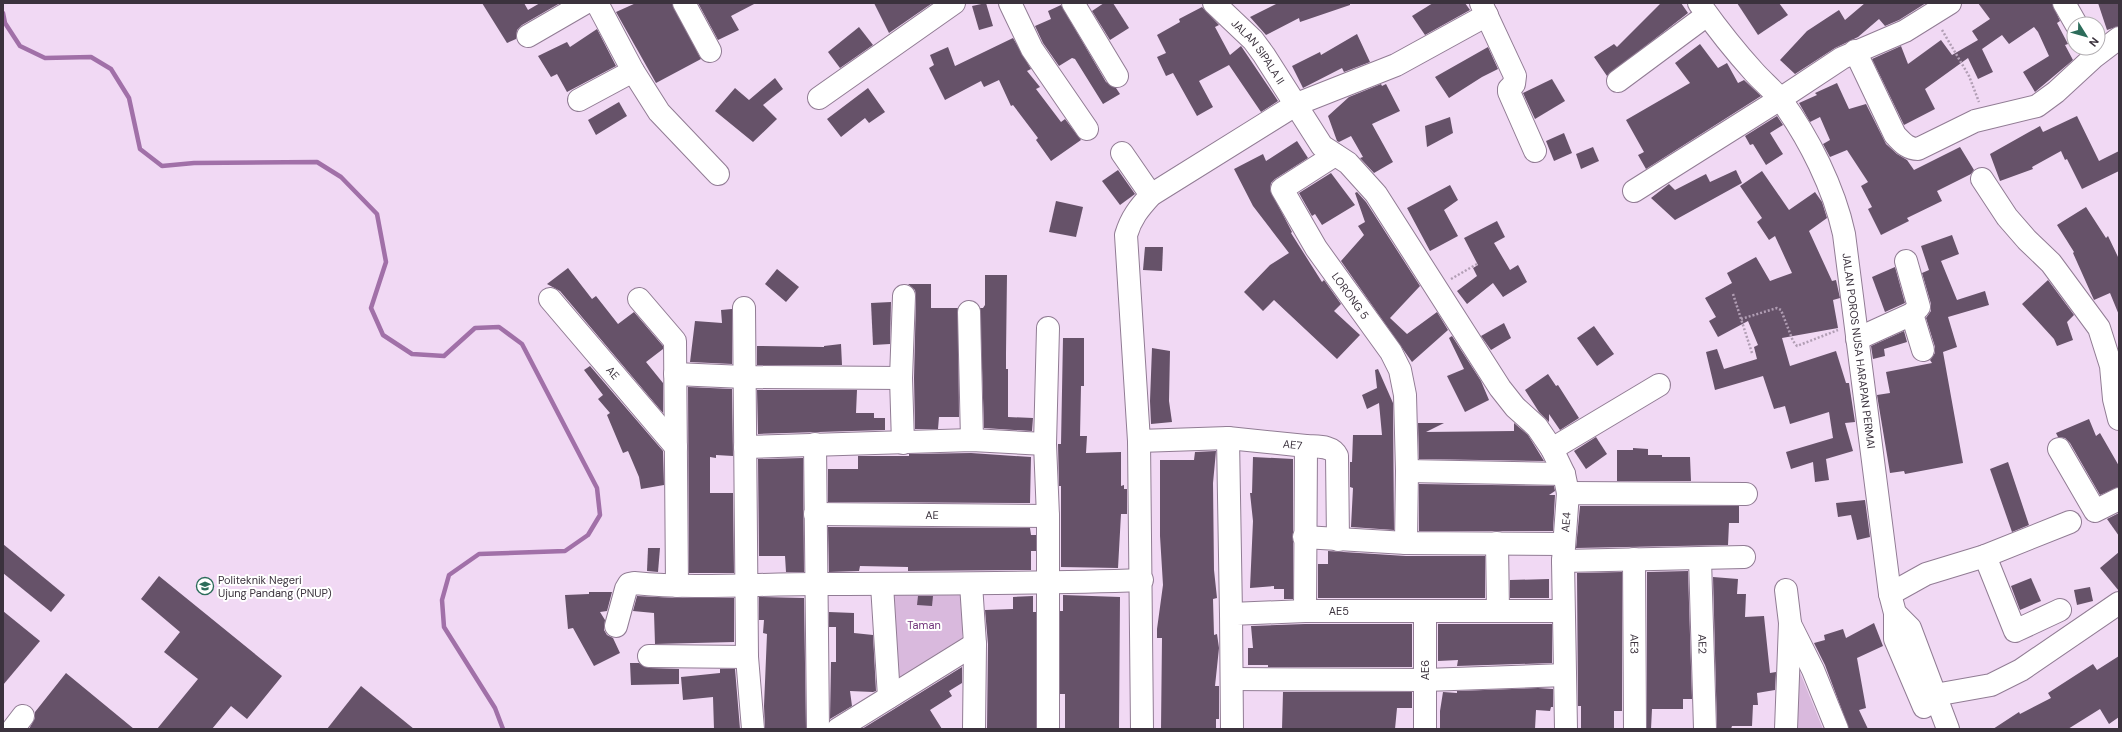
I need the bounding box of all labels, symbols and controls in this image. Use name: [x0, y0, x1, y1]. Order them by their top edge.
street label: JALAN SIPALA II: [1228, 16, 1288, 87]
north arrow: [2066, 16, 2106, 56]
text: N: [2086, 35, 2102, 49]
street label: JALAN POROS NUSA HARAPAN PERMAI: [1839, 252, 1878, 450]
street label: LORONG 5: [1329, 270, 1372, 322]
street label: AE: [603, 363, 623, 383]
street label: AE7: [1282, 437, 1303, 453]
street label: AE: [925, 508, 939, 522]
street label: AE4: [1558, 511, 1574, 533]
place label: Politeknik Negeri Ujung Pandang (PNUP): [218, 573, 332, 600]
school or university icon: Politeknik Negeri Ujung Pandang (PNUP): [195, 576, 215, 596]
street label: AE5: [1329, 604, 1349, 618]
park label: Taman: [907, 618, 941, 632]
street label: AE3: [1627, 634, 1642, 654]
street label: AE2: [1695, 634, 1710, 654]
street label: AE6: [1418, 660, 1432, 680]

